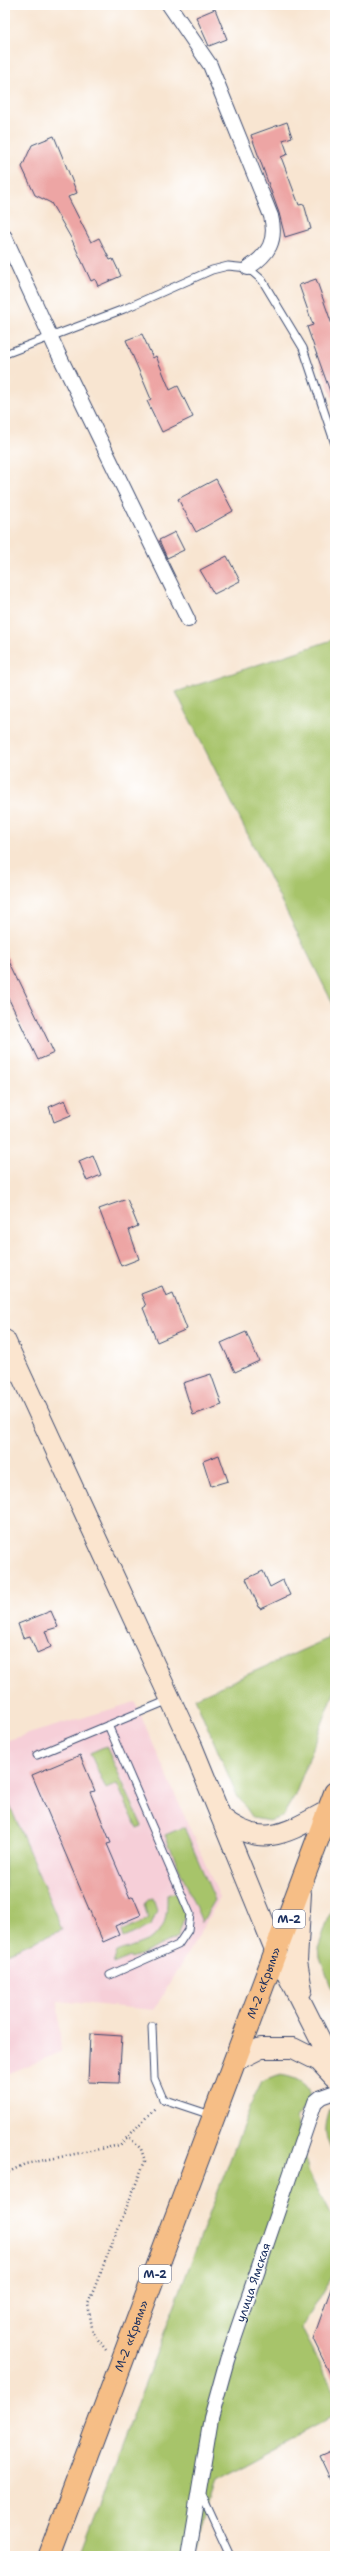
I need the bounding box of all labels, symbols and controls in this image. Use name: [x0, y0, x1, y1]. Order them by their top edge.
road number: М-2: [273, 1910, 305, 1928]
street label: М-2 «Крым»: [243, 1945, 285, 2021]
street label: улица Ямская: [232, 2241, 274, 2324]
road number: М-2: [139, 2265, 171, 2283]
street label: М-2 «Крым»: [111, 2298, 152, 2374]

